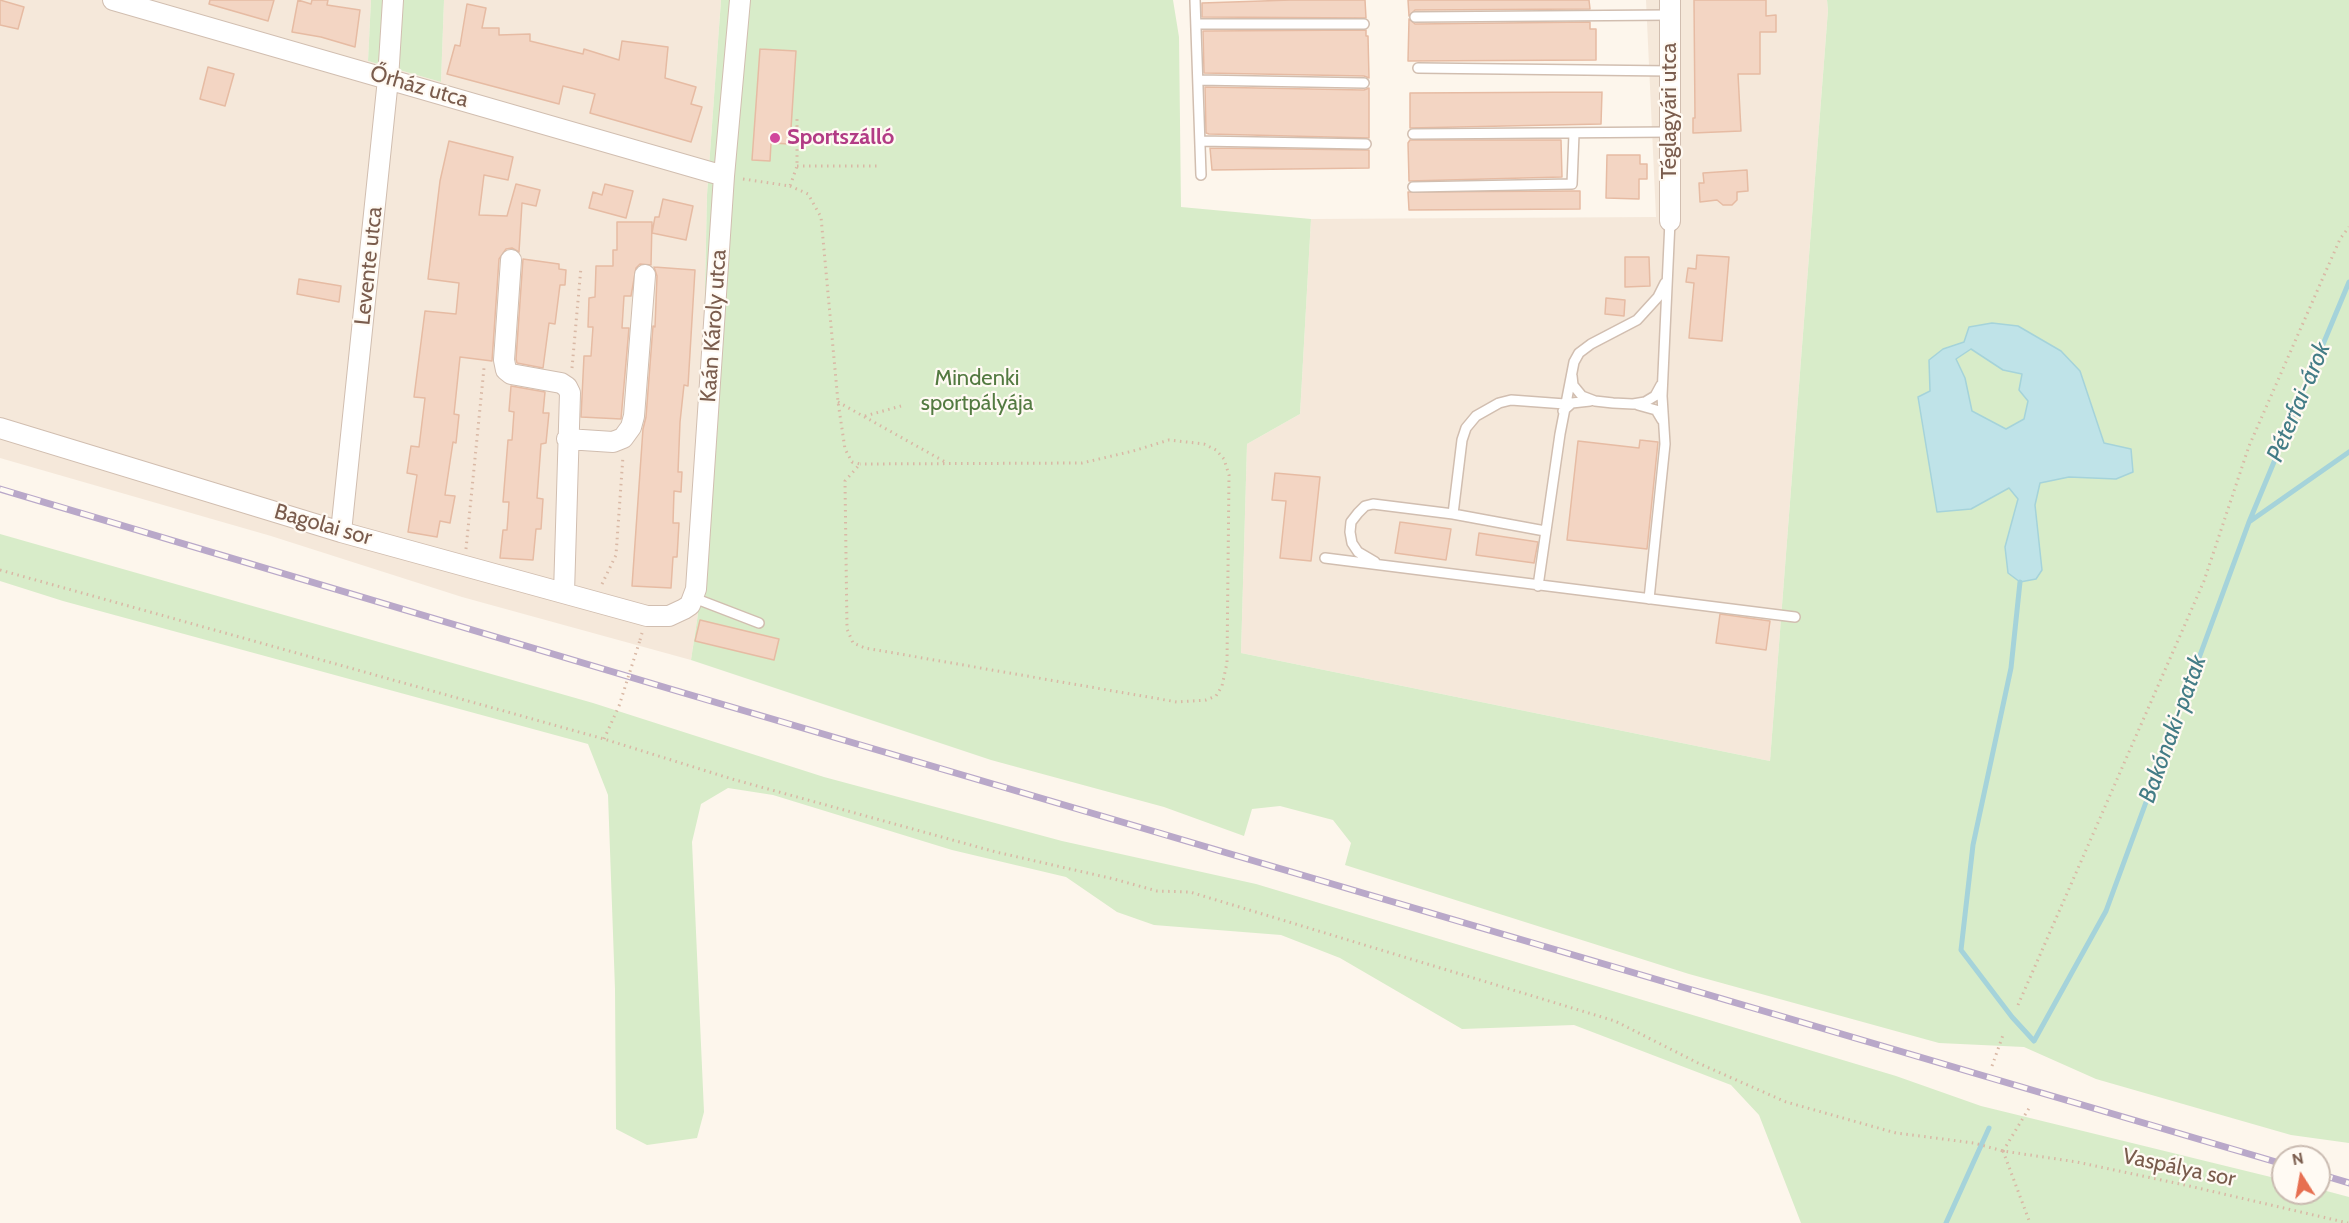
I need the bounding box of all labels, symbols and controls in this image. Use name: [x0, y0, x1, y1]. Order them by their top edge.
street label: Téglagyári utca: [1657, 43, 1683, 179]
street label: Őrház utca: [367, 60, 471, 114]
place label: Sportszálló: [787, 125, 894, 151]
marker: Sportszálló: [768, 131, 782, 145]
street label: Levente utca: [350, 205, 388, 327]
street label: Kaán Károly utca: [695, 249, 733, 403]
water label: Péterfai-árok: [2261, 338, 2337, 466]
park label: Mindenki sportpályája: [921, 366, 1033, 418]
street label: Bagolai sor: [271, 498, 375, 552]
water label: Bakónaki-patak: [2133, 651, 2213, 807]
street label: Vaspálya sor: [2120, 1143, 2238, 1193]
north arrow: [2271, 1145, 2331, 1205]
text: N: [2290, 1148, 2305, 1169]

